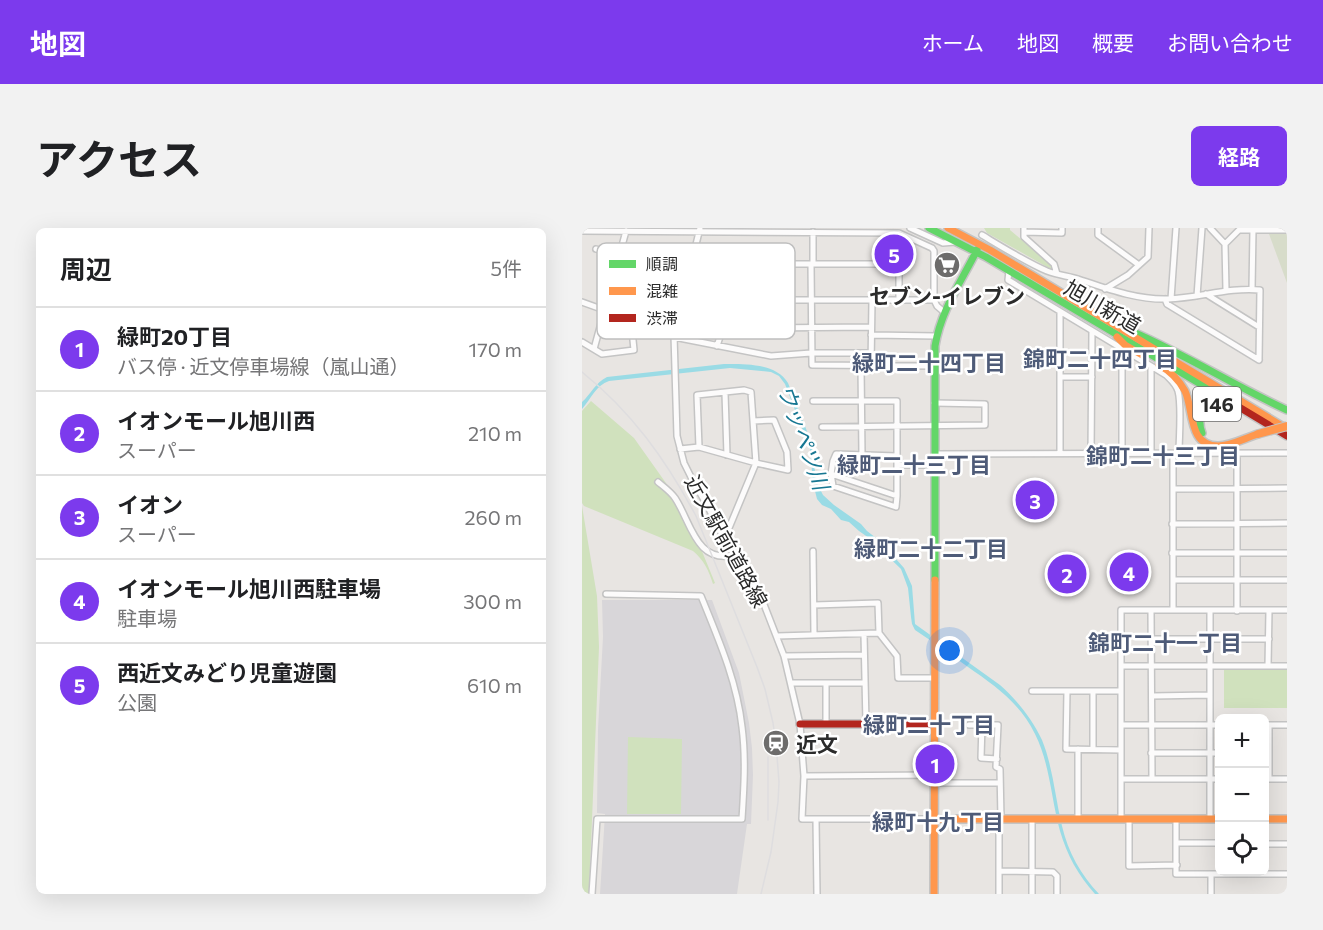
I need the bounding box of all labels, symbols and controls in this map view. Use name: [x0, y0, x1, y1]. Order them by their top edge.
text: 地図: [30, 26, 86, 60]
text: ホーム: [922, 30, 984, 55]
text: 地図: [1017, 30, 1059, 55]
text: 概要: [1092, 30, 1134, 55]
text: お問い合わせ: [1167, 30, 1293, 55]
button: 経路: [1191, 126, 1287, 186]
text: アクセス: [36, 132, 202, 184]
pin: 5: [874, 231, 914, 276]
legend: [597, 243, 795, 339]
supermarket icon: セブン-イレブン: [932, 250, 962, 280]
text: 周辺: [60, 253, 112, 284]
text: 順調: [646, 254, 678, 273]
text: 5件: [491, 256, 522, 280]
street label: 旭川新道: [1060, 274, 1146, 338]
text: 混雑: [646, 281, 678, 300]
place label: セブン-イレブン: [869, 283, 1025, 308]
text: 渋滞: [646, 308, 678, 327]
text: 緑町20丁目: [117, 323, 232, 350]
text: 1: [75, 337, 84, 361]
text: 170 m: [469, 337, 522, 361]
district label: 錦町二十四丁目: [1023, 345, 1177, 372]
district label: 緑町二十四丁目: [852, 349, 1006, 376]
text: バス停 · 近文停車場線（嵐山通）: [117, 354, 409, 378]
water label: ウッペツ川: [773, 381, 836, 495]
road number: 146: [1193, 387, 1241, 421]
text: イオンモール旭川西: [117, 407, 315, 434]
text: 2: [74, 421, 85, 445]
text: 210 m: [468, 421, 522, 445]
text: スーパー: [117, 438, 197, 462]
district label: 錦町二十三丁目: [1086, 442, 1240, 469]
district label: 緑町二十三丁目: [837, 451, 991, 478]
street label: 近文駅前道路線: [680, 471, 774, 611]
pin: 3: [1016, 478, 1054, 522]
text: イオン: [117, 491, 183, 518]
text: 3: [74, 505, 85, 529]
text: 260 m: [464, 505, 522, 529]
text: スーパー: [117, 522, 197, 546]
district label: 緑町二十二丁目: [854, 535, 1008, 562]
pin: 4: [1110, 550, 1148, 594]
pin: 2: [1048, 552, 1086, 596]
text: イオンモール旭川西駐車場: [117, 575, 381, 602]
text: 4: [73, 589, 86, 613]
text: 300 m: [463, 589, 522, 613]
text: 駐車場: [117, 606, 177, 630]
district label: 錦町二十一丁目: [1088, 629, 1242, 656]
your location: [935, 636, 964, 665]
text: 西近文みどり児童遊園: [117, 659, 337, 686]
text: 5: [74, 673, 85, 697]
text: 610 m: [467, 673, 522, 697]
text: 公園: [117, 690, 157, 714]
district label: 緑町二十丁目: [863, 711, 995, 738]
map controls: [1215, 714, 1269, 876]
button: +: [1215, 714, 1269, 768]
station icon: 近文: [761, 728, 791, 758]
place label: 近文: [796, 731, 838, 756]
pin: 1: [916, 742, 954, 786]
button: −: [1215, 768, 1269, 822]
district label: 緑町十九丁目: [872, 808, 1004, 835]
button: locate: [1215, 822, 1269, 876]

